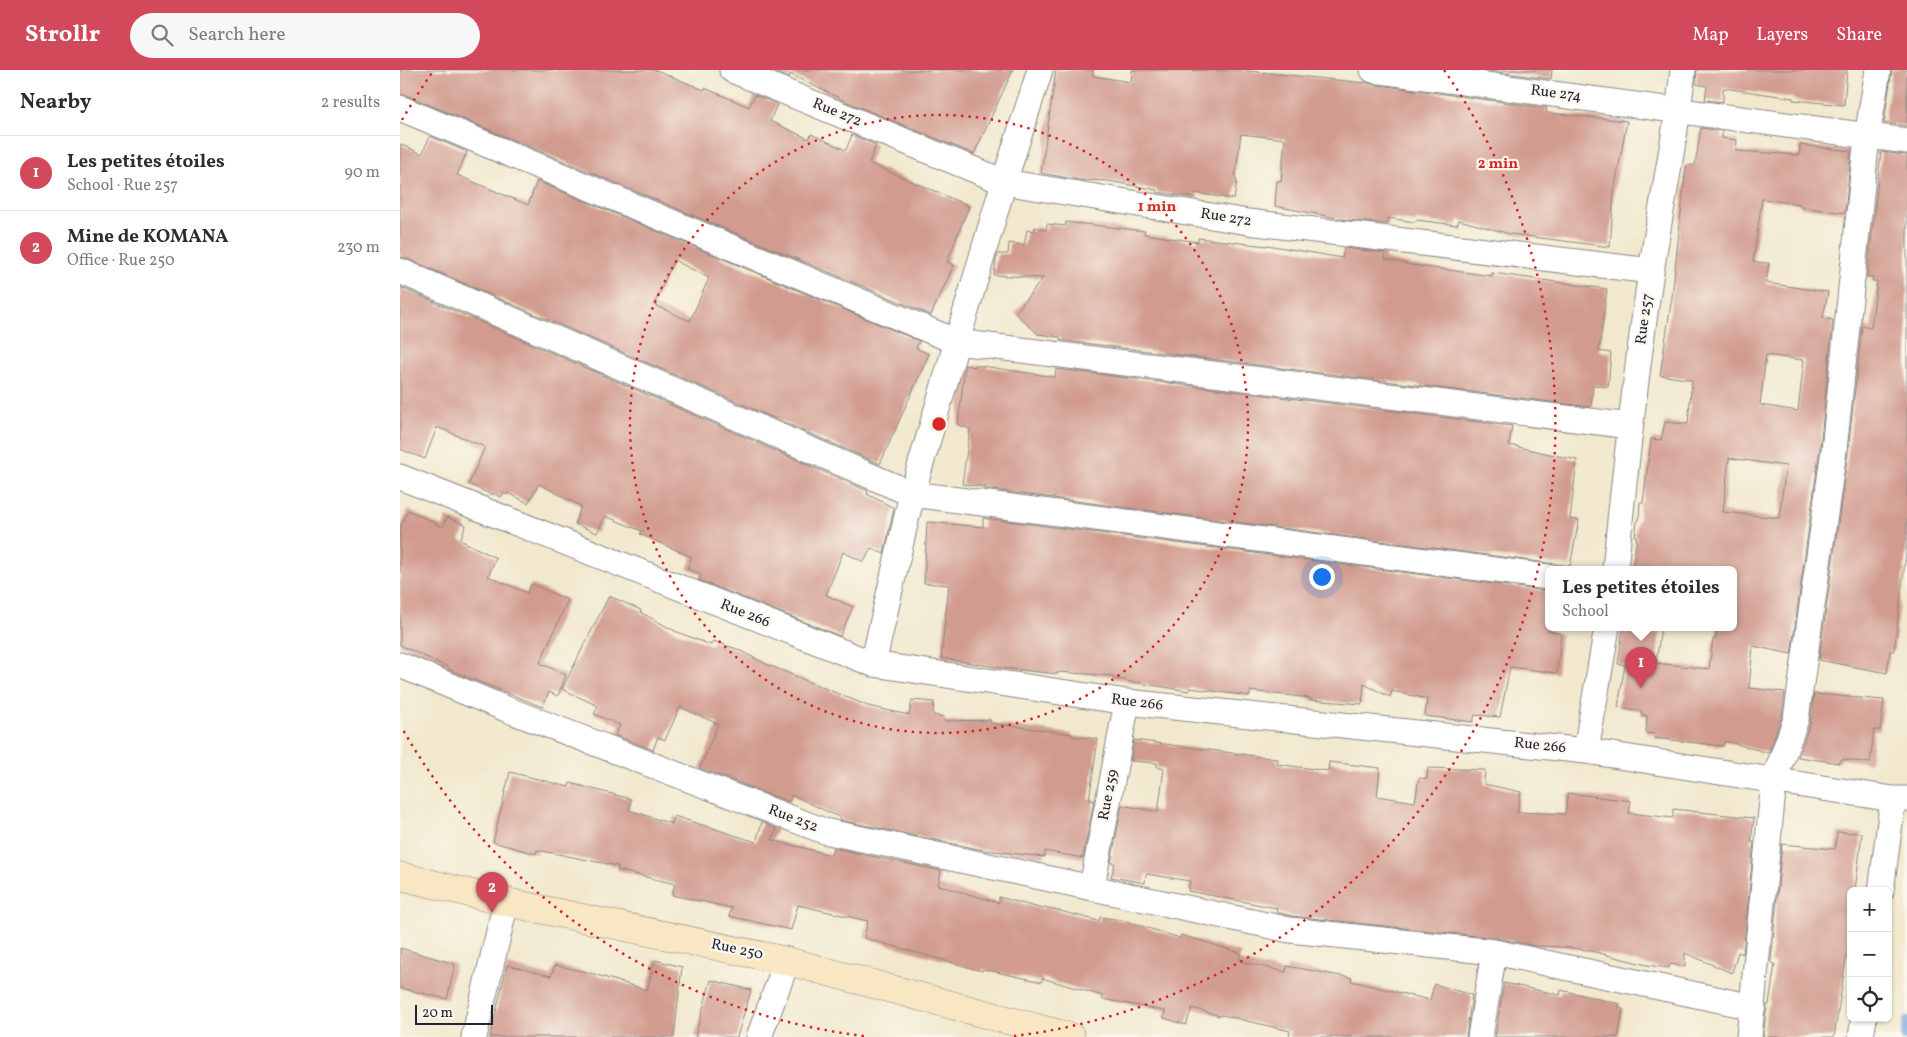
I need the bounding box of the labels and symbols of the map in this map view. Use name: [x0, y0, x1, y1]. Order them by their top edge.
street label: Rue 274: [1529, 80, 1583, 108]
street label: Rue 272: [809, 94, 865, 132]
text: 2 min: [1478, 154, 1518, 175]
text: 1 min: [1138, 197, 1176, 218]
street label: Rue 272: [1199, 204, 1253, 232]
street label: Rue 257: [1631, 292, 1659, 346]
centre of rings: [930, 415, 948, 433]
your location: [1309, 564, 1335, 590]
street label: Rue 266: [717, 595, 773, 633]
pin: 1: [1625, 647, 1657, 688]
street label: Rue 266: [1110, 689, 1164, 717]
street label: Rue 266: [1513, 733, 1567, 759]
street label: Rue 259: [1094, 767, 1124, 822]
street label: Rue 252: [765, 800, 821, 838]
pin: 2: [476, 872, 508, 913]
street label: Rue 250: [709, 934, 765, 966]
scale bar: [415, 1002, 492, 1025]

